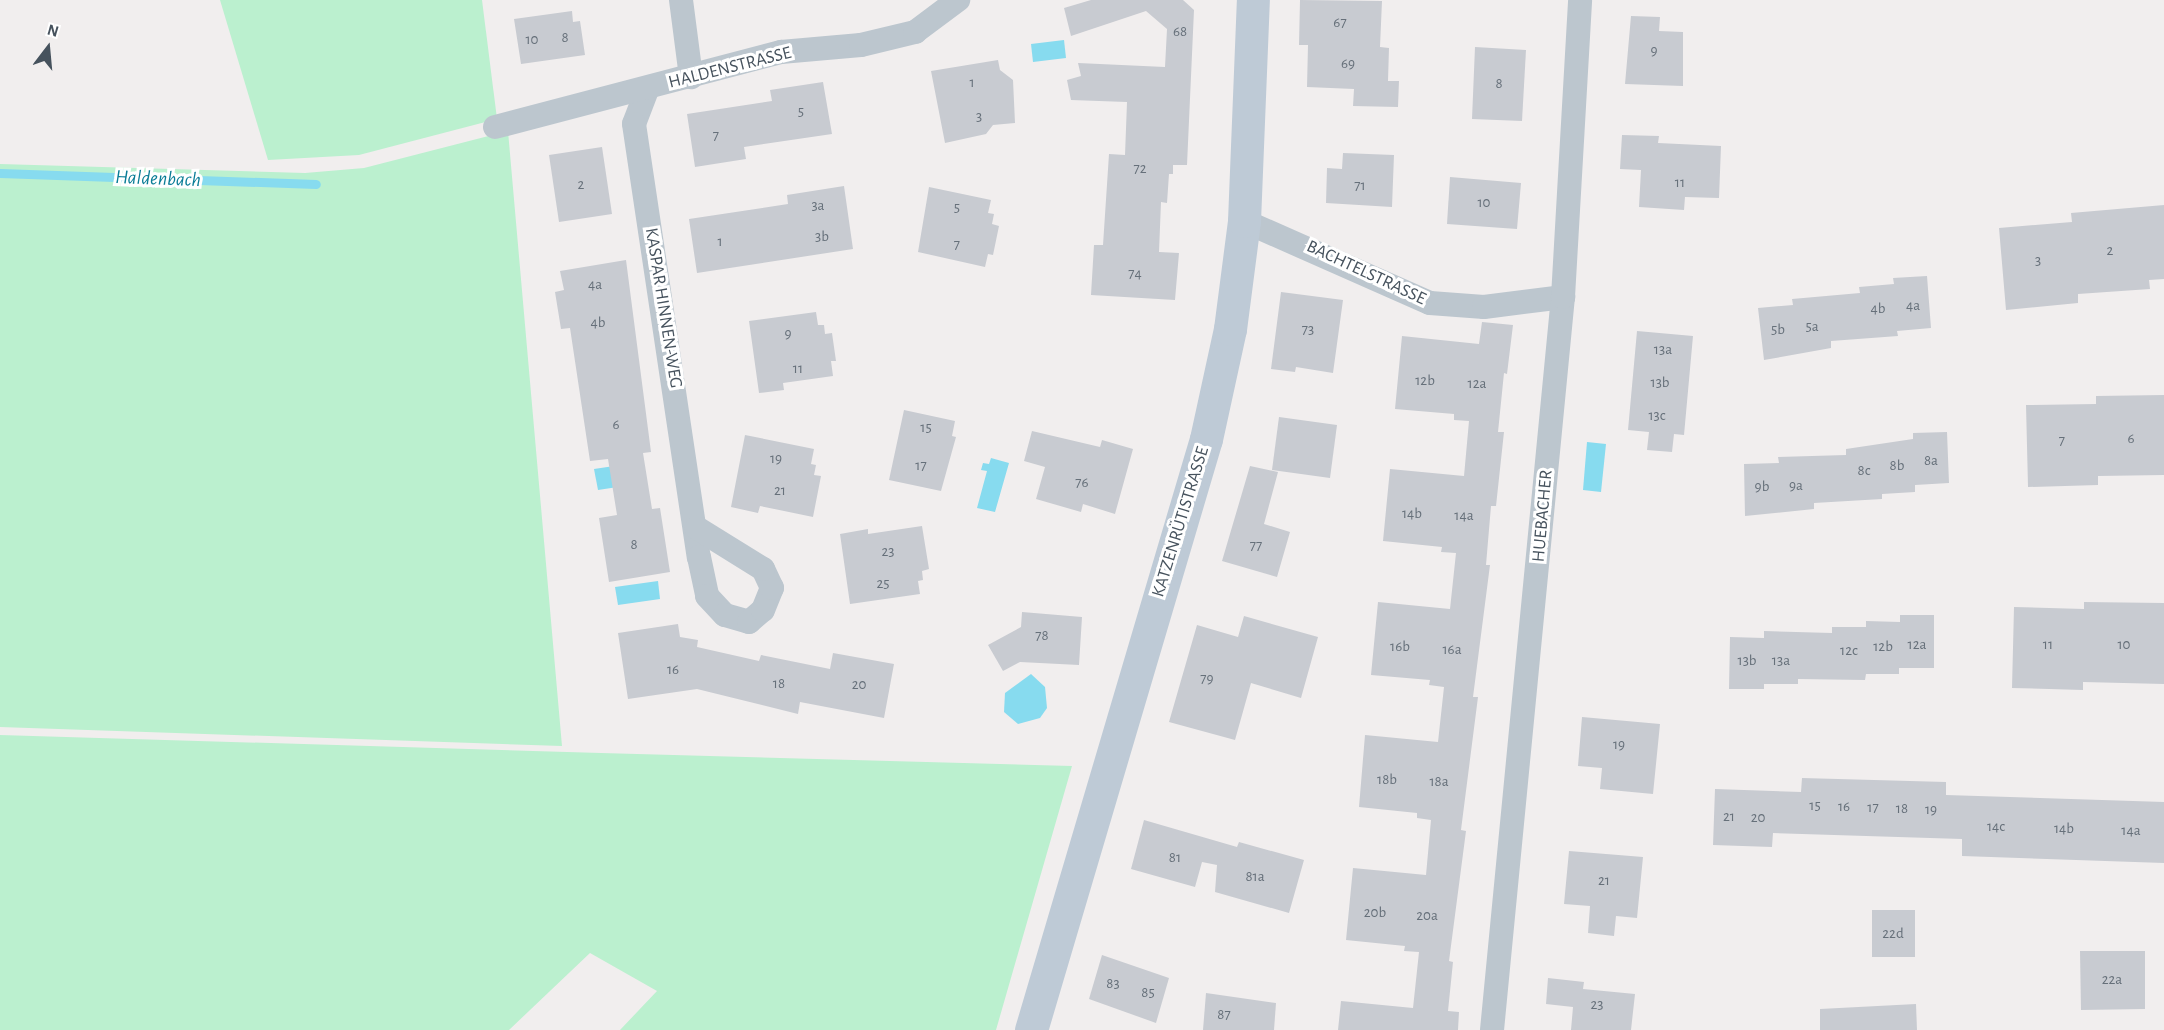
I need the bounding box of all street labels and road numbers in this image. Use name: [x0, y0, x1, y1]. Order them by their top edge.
street label: HALDENSTRASSE: [666, 42, 794, 94]
street label: KASPAR HINNEN-WEG: [640, 226, 686, 390]
street label: BACHTELSTRASSE: [1303, 236, 1429, 310]
street label: KATZENRÜTISTRASSE: [1148, 444, 1214, 600]
street label: HUEBACHER: [1528, 469, 1558, 563]

